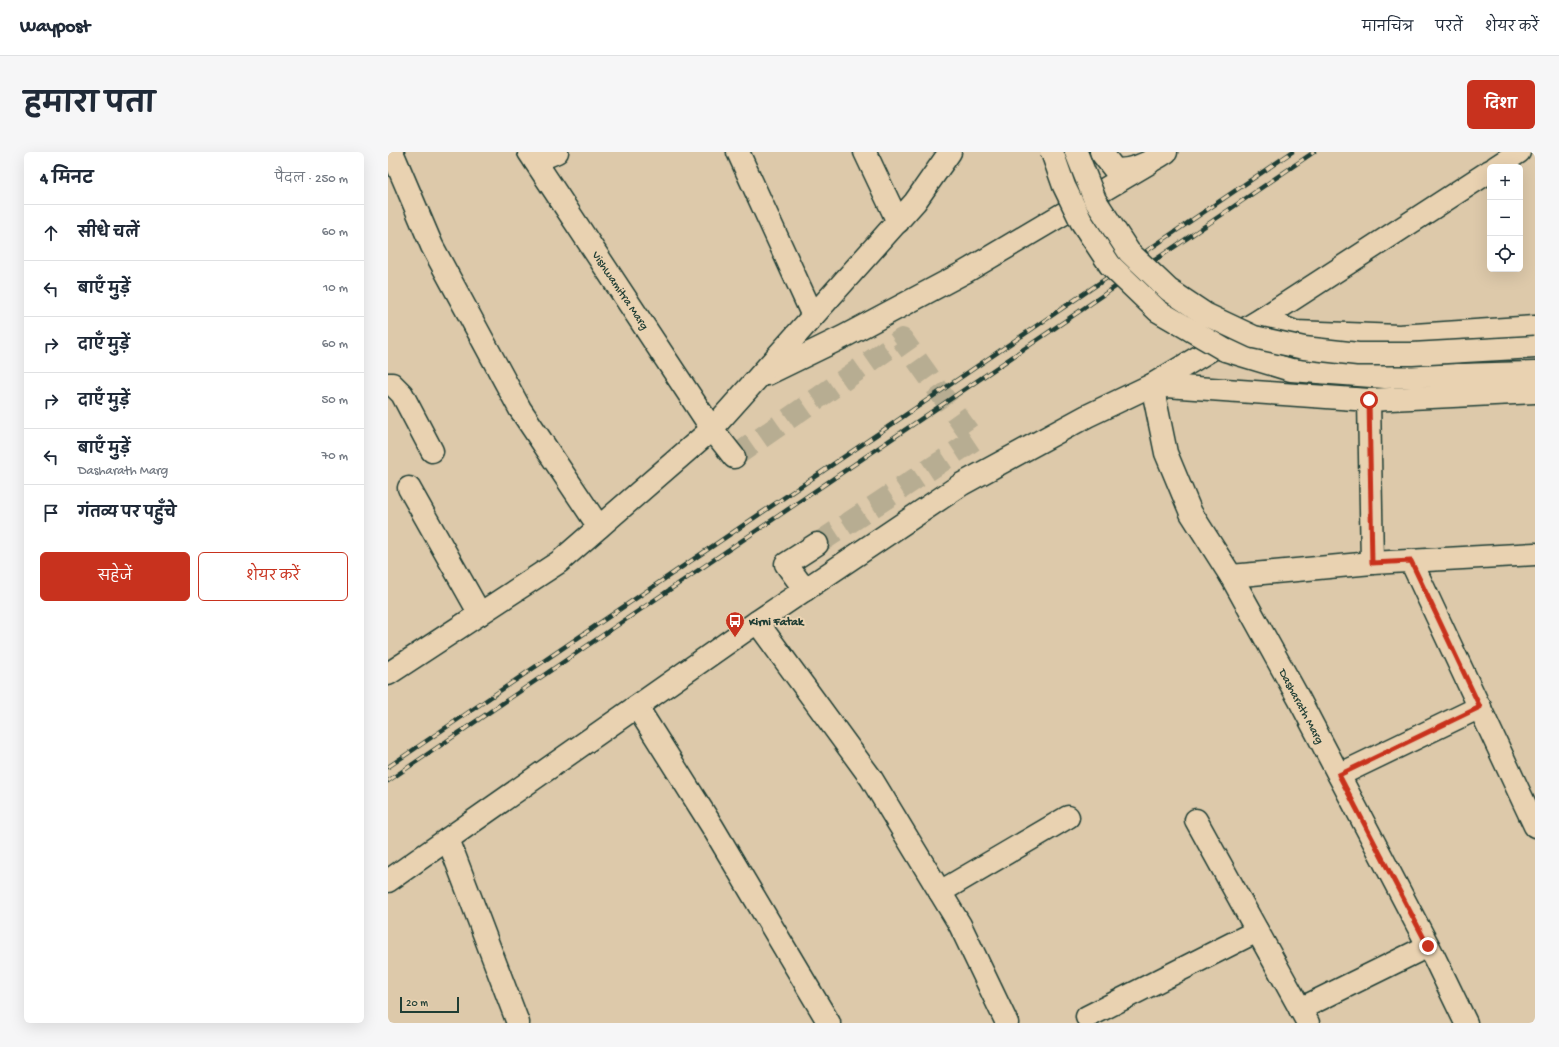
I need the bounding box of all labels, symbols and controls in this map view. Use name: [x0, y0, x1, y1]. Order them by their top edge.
text: Waypost: [20, 16, 90, 39]
text: मानचित्र: [1362, 20, 1413, 37]
text: परतें: [1435, 20, 1463, 37]
text: शेयर करें: [1485, 20, 1539, 37]
button: दिशा: [1467, 80, 1535, 129]
text: हमारा पता: [24, 90, 155, 123]
map controls: [1487, 164, 1523, 272]
button: +: [1487, 164, 1523, 200]
text: 4 मिनट: [40, 170, 93, 190]
text: पैदल · 250 m: [275, 172, 348, 187]
button: −: [1487, 200, 1523, 236]
icon: ahead: [40, 222, 62, 244]
text: सीधे चलें: [78, 225, 139, 243]
text: 60 m: [322, 225, 348, 240]
button: locate: [1487, 236, 1523, 272]
street label: Vishwamitra Marg: [587, 248, 651, 333]
icon: left: [40, 278, 62, 300]
text: बाएँ मुड़ें: [78, 281, 130, 299]
text: 10 m: [323, 281, 348, 296]
icon: right: [40, 334, 62, 356]
text: दाएँ मुड़ें: [78, 337, 130, 355]
text: 60 m: [322, 337, 348, 352]
icon: right: [40, 390, 62, 412]
route start: [1360, 391, 1378, 409]
text: दाएँ मुड़ें: [78, 393, 130, 411]
text: 50 m: [321, 393, 348, 408]
text: बाएँ मुड़ें: [78, 441, 130, 459]
icon: left: [40, 446, 62, 468]
text: 70 m: [322, 449, 348, 464]
text: Dasharath Marg: [78, 464, 168, 479]
icon: arrive: [40, 502, 62, 524]
text: गंतव्य पर पहुँचे: [78, 505, 176, 523]
button: सहेजें: [40, 552, 190, 601]
button: शेयर करें: [198, 552, 348, 601]
bus stop icon: Kirni Fatak: [724, 610, 746, 638]
place label: Kirni Fatak: [748, 616, 805, 630]
street label: Dasharath Marg: [1274, 666, 1326, 747]
route end: [1419, 937, 1437, 955]
scale bar: [400, 995, 459, 1014]
text: 20 m: [406, 998, 428, 1010]

